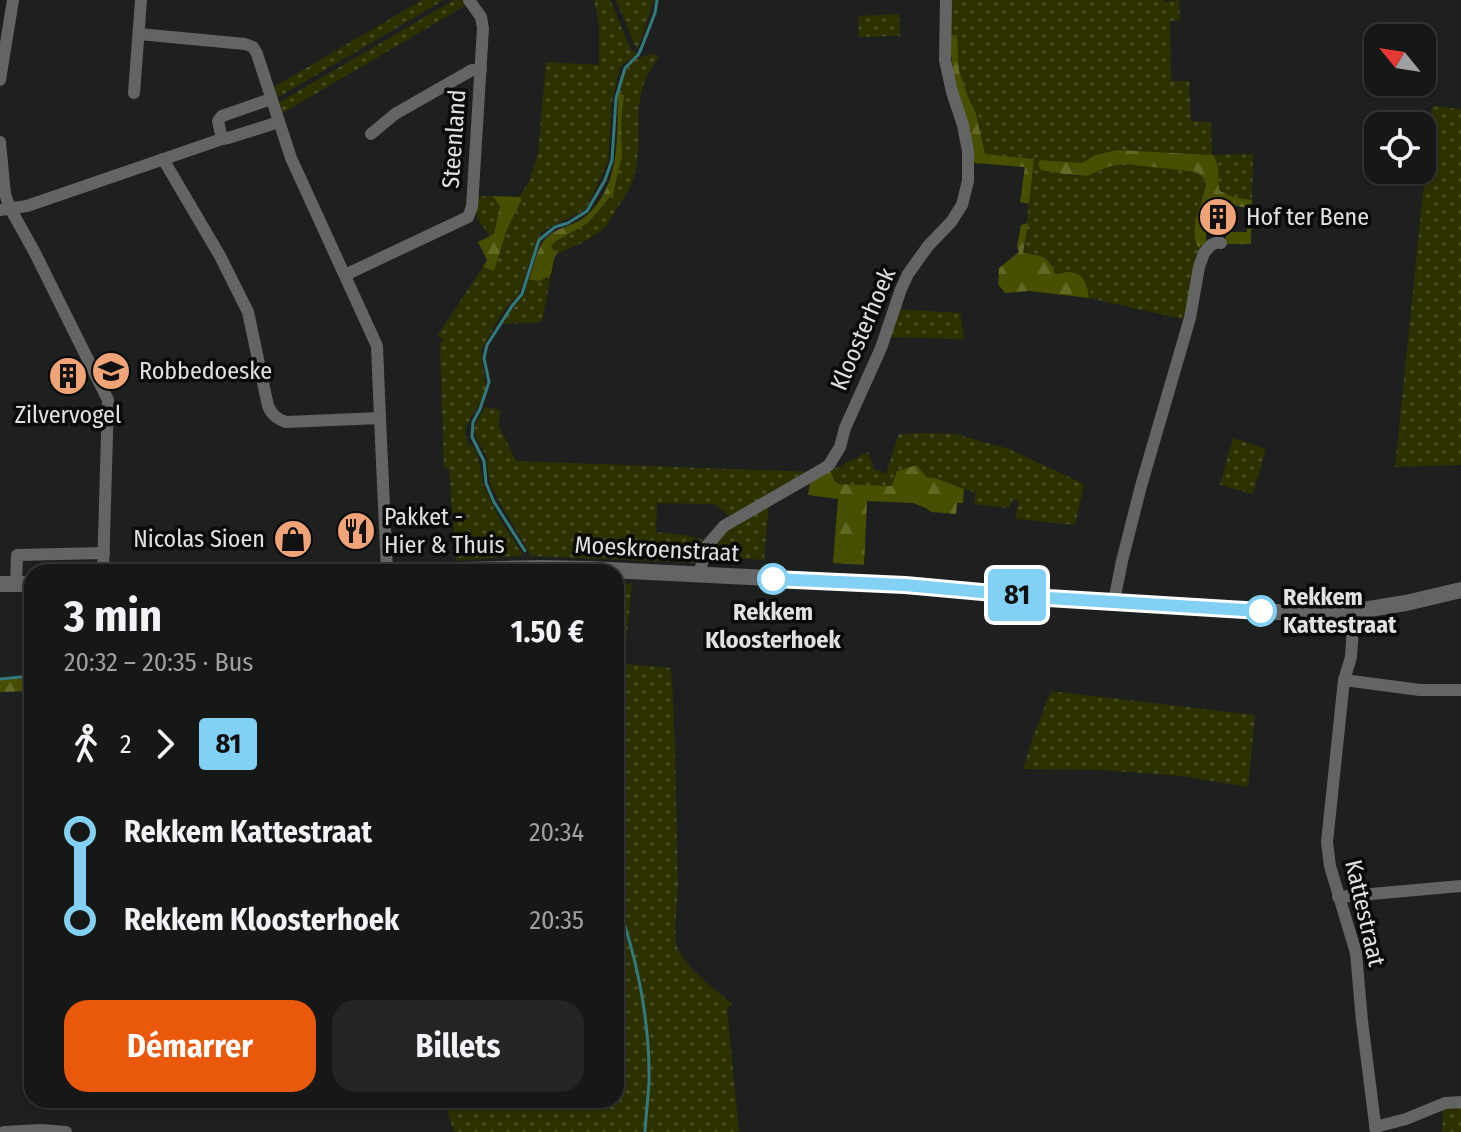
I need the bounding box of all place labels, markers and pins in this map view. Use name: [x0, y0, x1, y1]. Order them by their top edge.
building icon: Hof ter Bene: [1197, 196, 1239, 238]
place label: Hof ter Bene: [1246, 203, 1369, 231]
school or university icon: Robbedoeske: [90, 350, 132, 392]
building icon: Zilvervogel: [47, 355, 89, 397]
place label: Robbedoeske: [139, 357, 272, 385]
place label: Zilvervogel: [15, 401, 121, 429]
place label: Pakket - Hier & Thuis: [384, 503, 505, 559]
restaurant icon: Pakket - Hier & Thuis: [335, 510, 377, 552]
shop icon: Nicolas Sioen: [272, 518, 314, 560]
place label: Nicolas Sioen: [133, 525, 265, 553]
marker: Rekkem Kloosterhoek: [758, 564, 788, 594]
place label: Rekkem Kattestraat: [1283, 583, 1397, 639]
marker: Rekkem Kattestraat: [1246, 596, 1276, 626]
place label: Rekkem Kloosterhoek: [705, 598, 841, 654]

